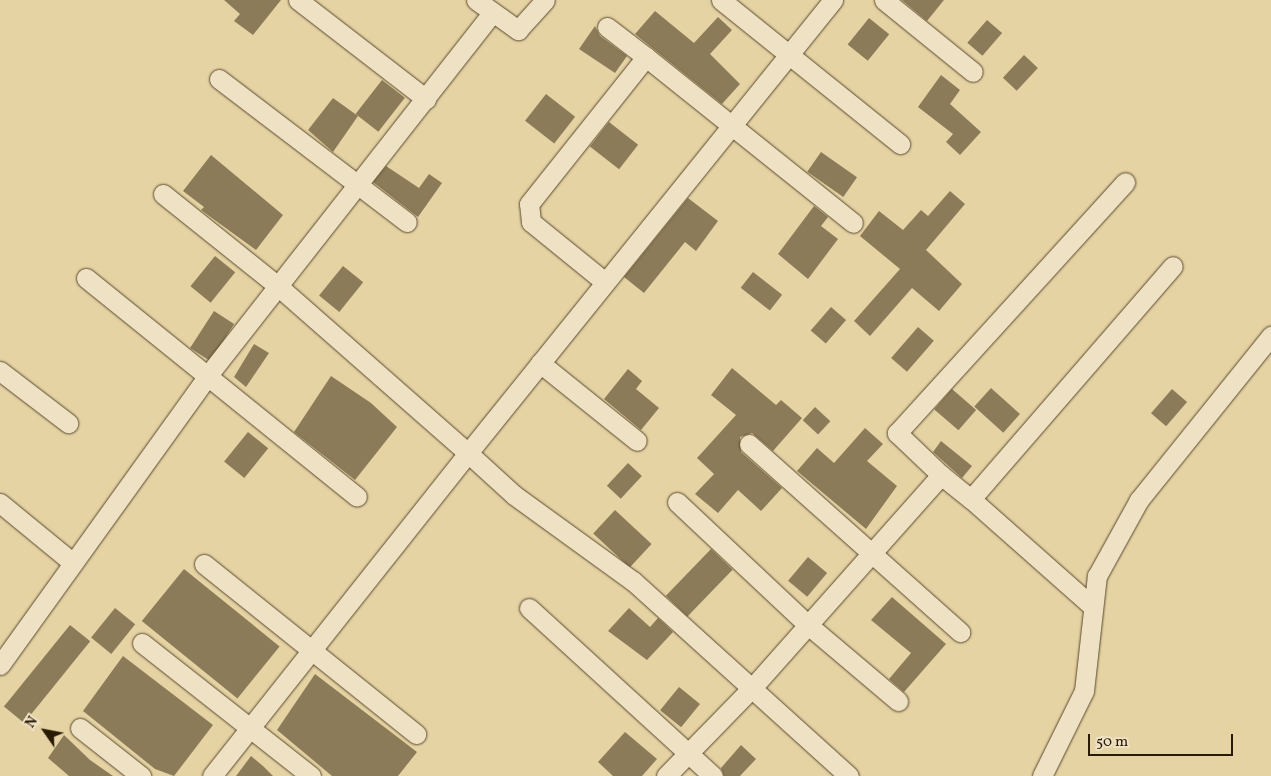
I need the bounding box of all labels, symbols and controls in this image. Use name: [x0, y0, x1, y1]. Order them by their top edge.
north arrow: [20, 706, 70, 756]
text: N: [21, 713, 43, 732]
scale bar: [1091, 724, 1236, 756]
text: 50 m: [1096, 732, 1128, 753]

